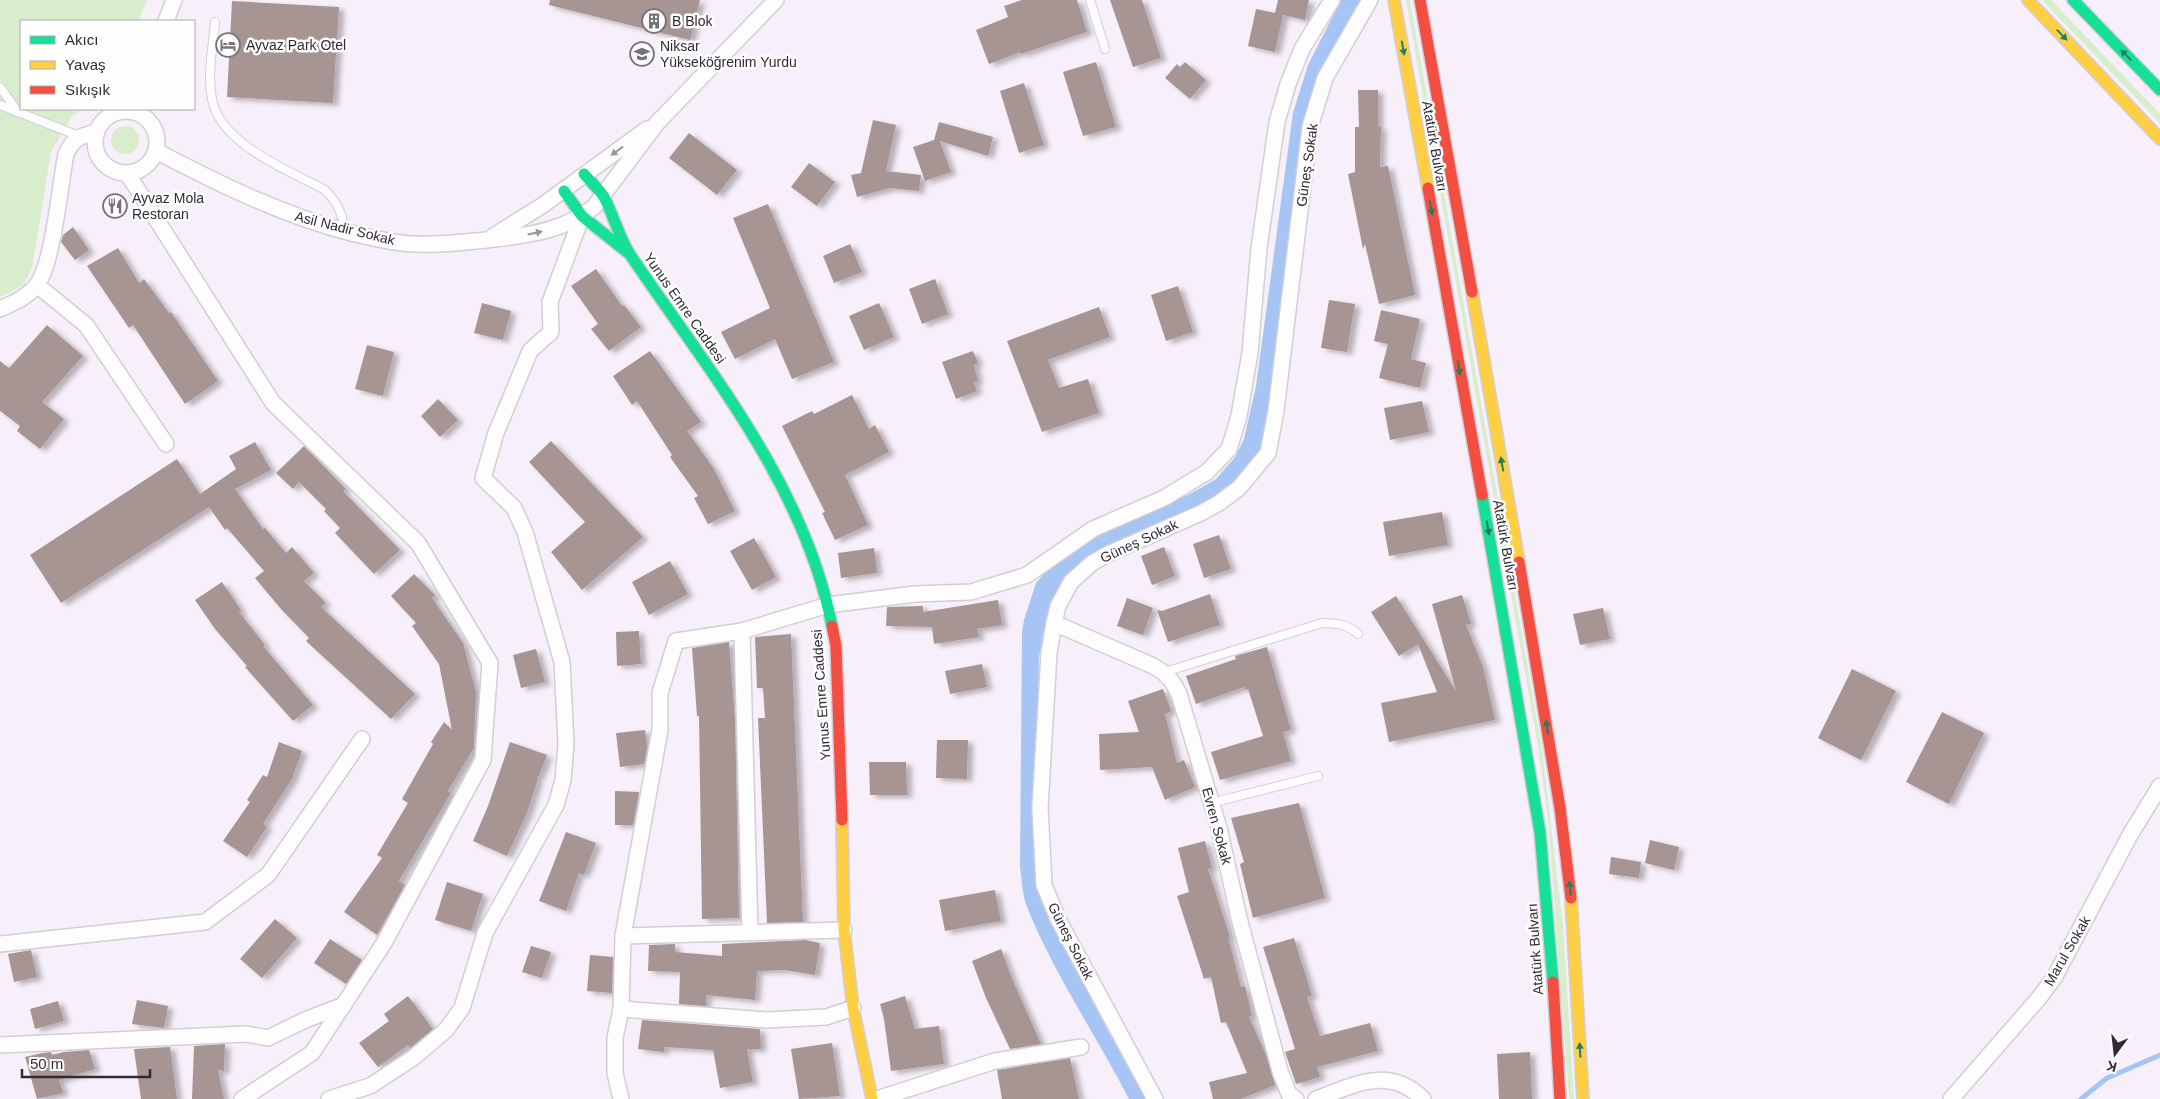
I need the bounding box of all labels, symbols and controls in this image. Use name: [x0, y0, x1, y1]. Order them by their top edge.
building icon: B Blok: [641, 8, 667, 34]
place label: B Blok: [672, 13, 713, 29]
legend: [20, 20, 195, 110]
one-way arrow: [2056, 29, 2068, 41]
text: Akıcı: [65, 31, 98, 48]
hotel icon: Ayvaz Park Otel: [215, 32, 241, 58]
place label: Ayvaz Park Otel: [246, 37, 346, 53]
place label: Niksar Yükseköğrenim Yurdu: [660, 38, 797, 70]
one-way arrow: [1399, 40, 1407, 56]
school or university icon: Niksar Yükseköğrenim Yurdu: [629, 41, 655, 67]
one-way arrow: [2120, 49, 2132, 61]
text: Yavaş: [65, 56, 106, 73]
text: Sıkışık: [65, 81, 111, 98]
street label: Atatürk Bulvarı: [1419, 99, 1451, 193]
street label: Güneş Sokak: [1293, 121, 1321, 208]
one-way arrow: [610, 146, 624, 156]
place label: Ayvaz Mola Restoran: [132, 190, 204, 222]
restaurant icon: Ayvaz Mola Restoran: [102, 193, 128, 219]
one-way arrow: [1427, 200, 1435, 216]
street label: Asil Nadir Sokak: [293, 208, 398, 248]
one-way arrow: [528, 229, 544, 237]
street label: Yunus Emre Caddesi: [641, 250, 729, 366]
one-way arrow: [1456, 360, 1464, 376]
one-way arrow: [1498, 455, 1506, 471]
street label: Atatürk Bulvarı: [1490, 498, 1522, 592]
street label: Güneş Sokak: [1098, 516, 1181, 566]
one-way arrow: [1485, 520, 1493, 536]
street label: Yunus Emre Caddesi: [808, 629, 834, 761]
one-way arrow: [1542, 719, 1550, 735]
street label: Evren Sokak: [1199, 786, 1235, 867]
one-way arrow: [1566, 880, 1574, 896]
street label: Güneş Sokak: [1045, 900, 1098, 983]
street label: Atatürk Bulvarı: [1524, 903, 1546, 995]
street label: Marul Sokak: [2041, 912, 2094, 989]
north arrow: [2090, 1029, 2140, 1079]
one-way arrow: [1576, 1042, 1584, 1058]
scale bar: [22, 1046, 150, 1078]
text: 50 m: [30, 1055, 63, 1072]
text: K: [2105, 1058, 2119, 1076]

